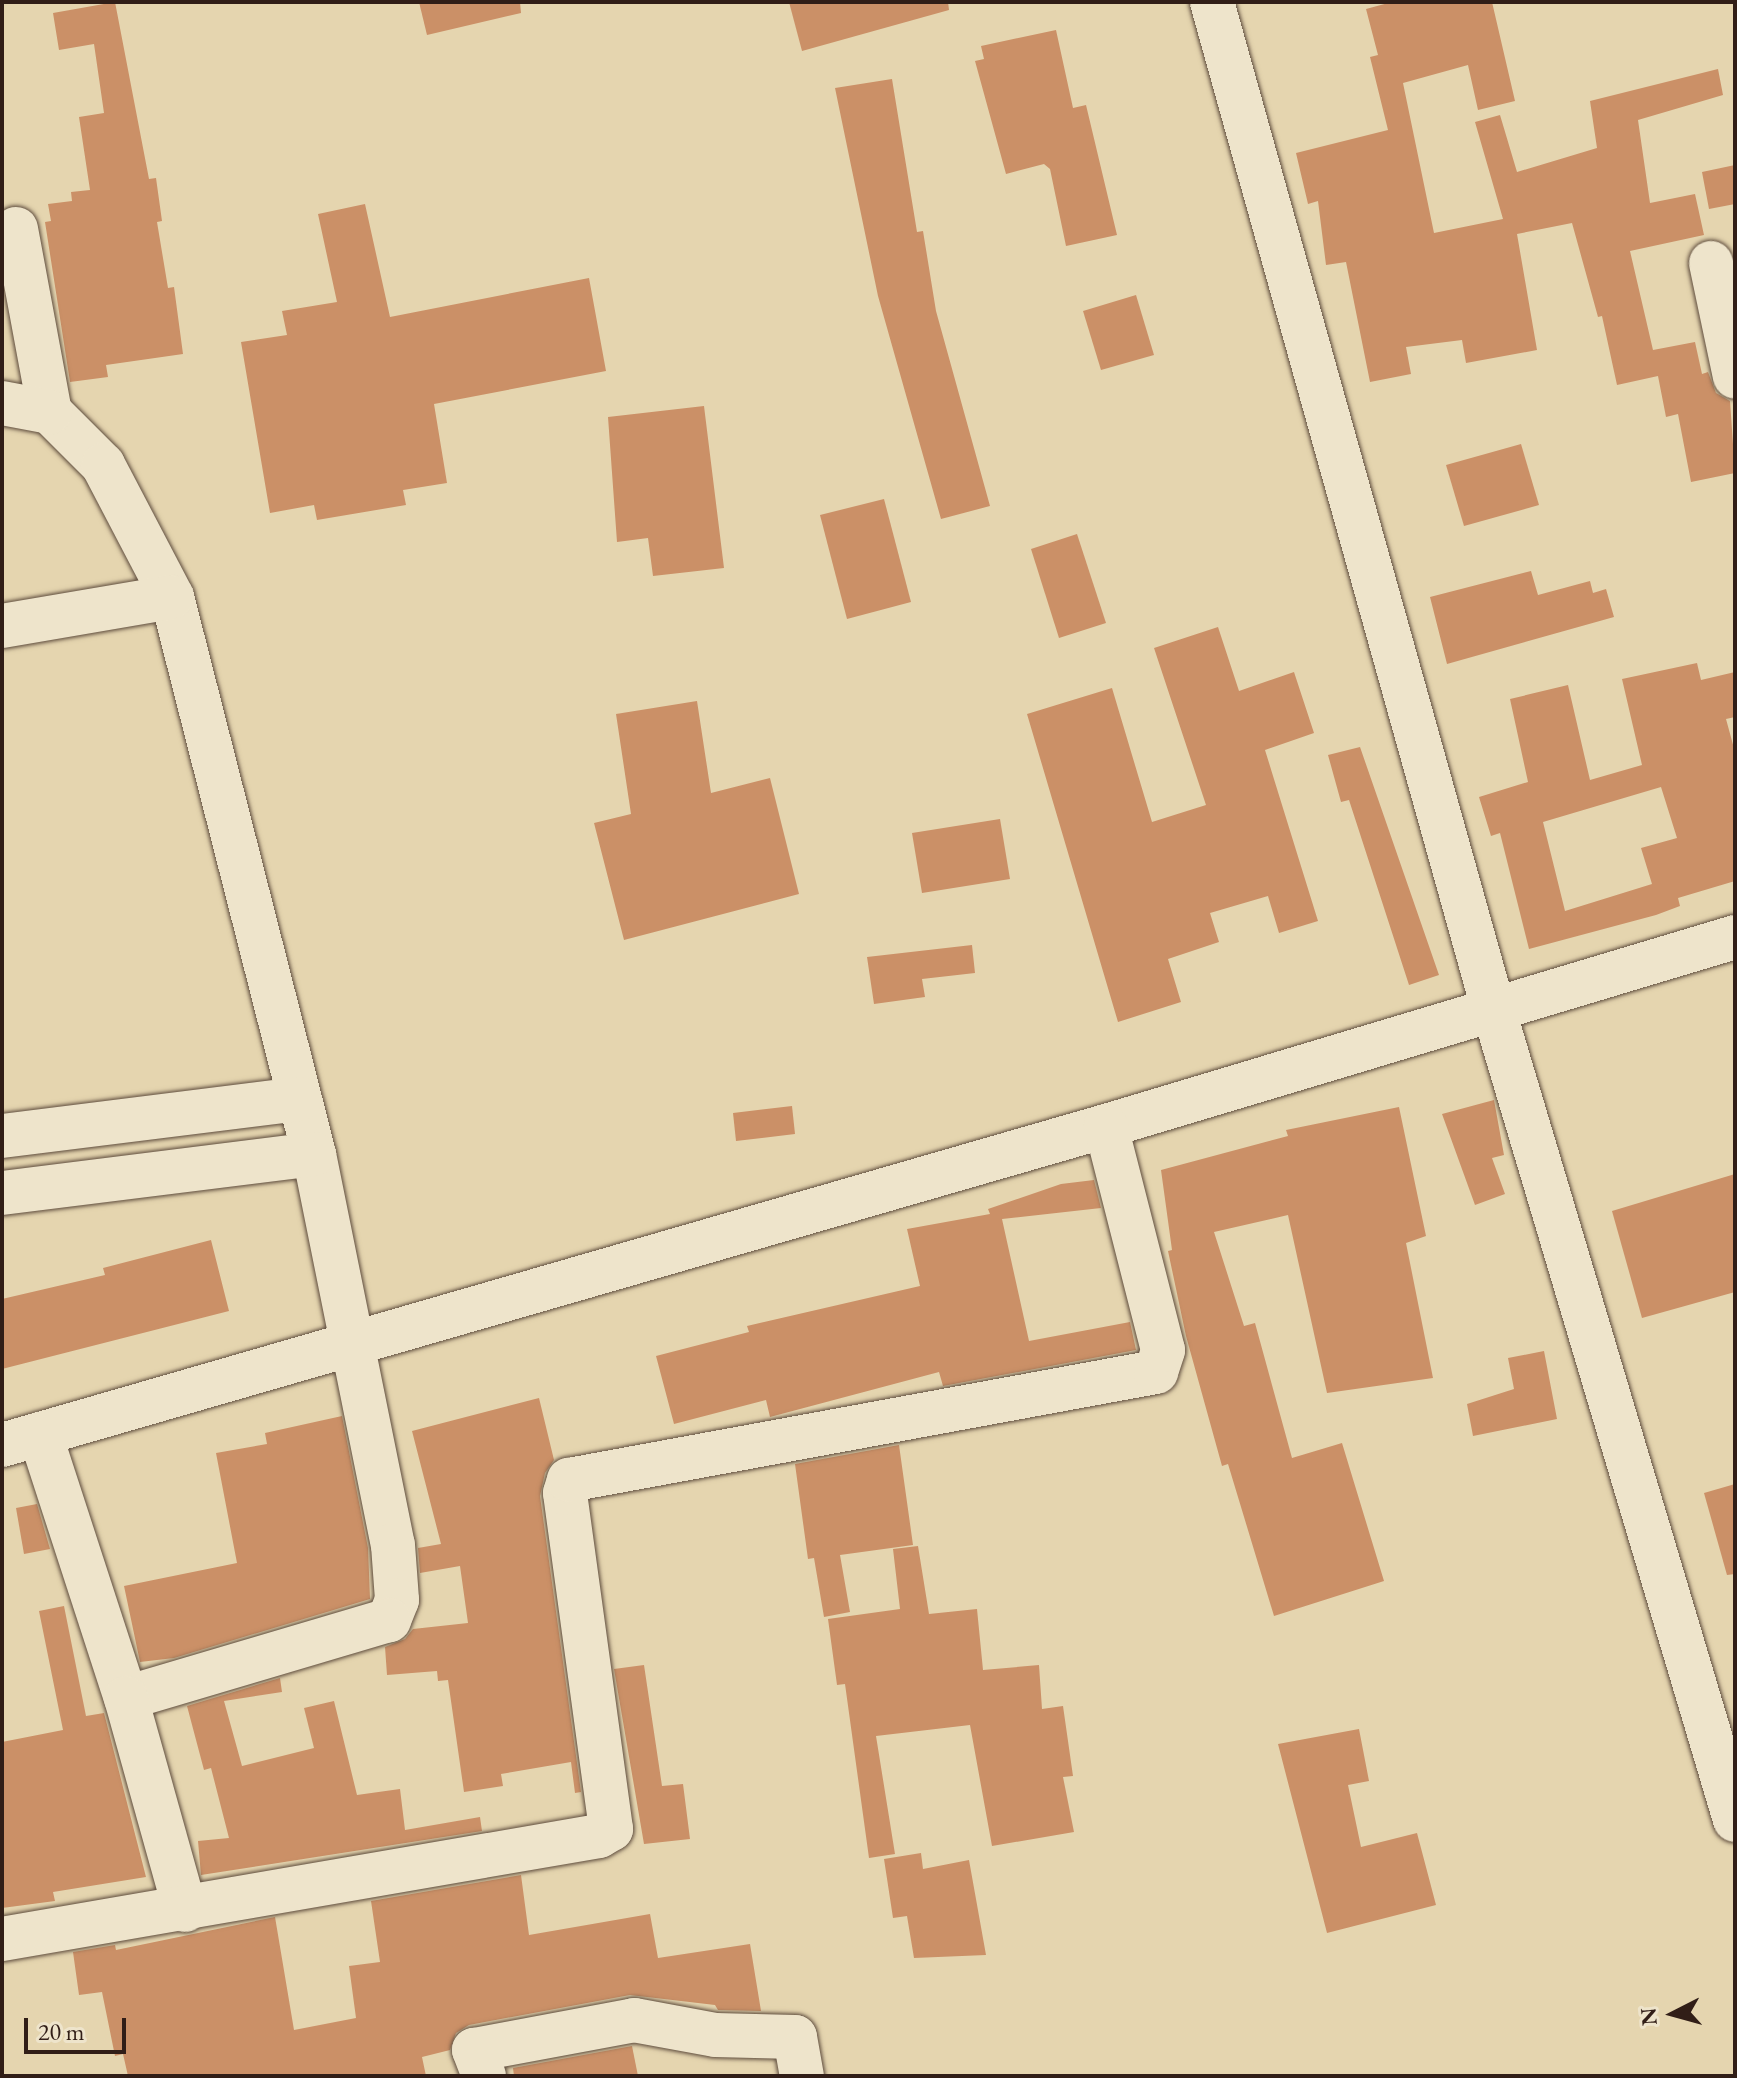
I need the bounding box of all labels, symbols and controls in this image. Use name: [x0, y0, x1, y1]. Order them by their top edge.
north arrow: [1633, 1974, 1713, 2054]
scale bar: [28, 2002, 130, 2052]
text: N: [1633, 2006, 1664, 2027]
text: 20 m: [38, 2016, 85, 2047]

